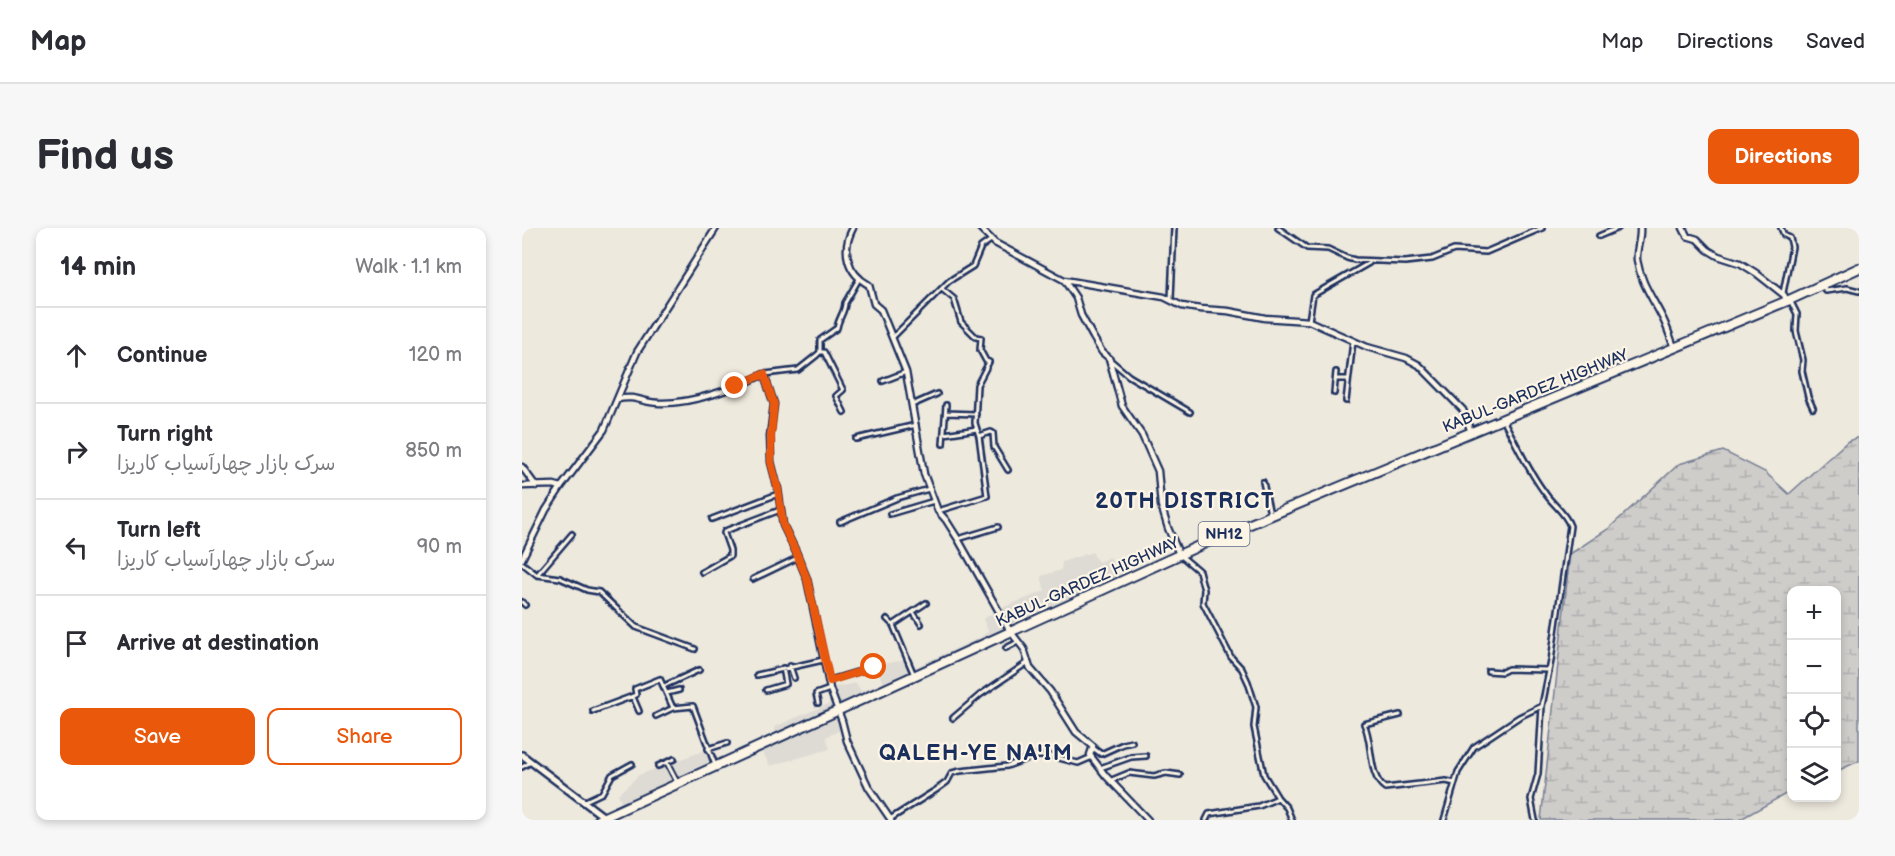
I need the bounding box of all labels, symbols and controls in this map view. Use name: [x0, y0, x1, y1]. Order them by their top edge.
text: Map: [30, 25, 86, 58]
text: Map: [1601, 29, 1644, 54]
text: Directions: [1677, 29, 1773, 54]
text: Saved: [1806, 29, 1865, 54]
button: Directions: [1708, 129, 1859, 184]
text: Find us: [36, 131, 174, 182]
text: 14 min: [60, 252, 136, 283]
text: Walk · 1.1 km: [355, 255, 462, 279]
icon: ahead: [60, 339, 93, 372]
text: Continue: [117, 342, 207, 369]
text: 120 m: [409, 343, 462, 367]
street label: KABUL-GARDEZ HIGHWAY: [1440, 345, 1632, 437]
route end: [721, 372, 747, 398]
text: Turn right: [117, 421, 213, 448]
icon: right: [60, 435, 93, 468]
text: 850 m: [405, 439, 462, 463]
text: سرک بازار چهارآسیاب کاریزا: [117, 452, 335, 476]
district label: 20TH DISTRICT: [1095, 488, 1275, 515]
text: Turn left: [117, 517, 201, 544]
road number: NH12: [1198, 522, 1250, 546]
icon: left: [60, 531, 93, 564]
street label: KABUL-GARDEZ HIGHWAY: [993, 533, 1183, 631]
text: 90 m: [417, 535, 462, 559]
text: سرک بازار چهارآسیاب کاریزا: [117, 548, 335, 572]
map controls: [1787, 586, 1841, 802]
button: +: [1787, 586, 1841, 640]
icon: arrive: [60, 627, 93, 660]
text: Arrive at destination: [117, 630, 319, 657]
button: −: [1787, 640, 1841, 694]
route start: [860, 653, 886, 679]
button: locate: [1787, 694, 1841, 748]
button: Save: [60, 708, 255, 765]
button: Share: [267, 708, 462, 765]
district label: QALEH-YE NA'IM: [879, 740, 1073, 767]
button: layers: [1787, 748, 1841, 802]

